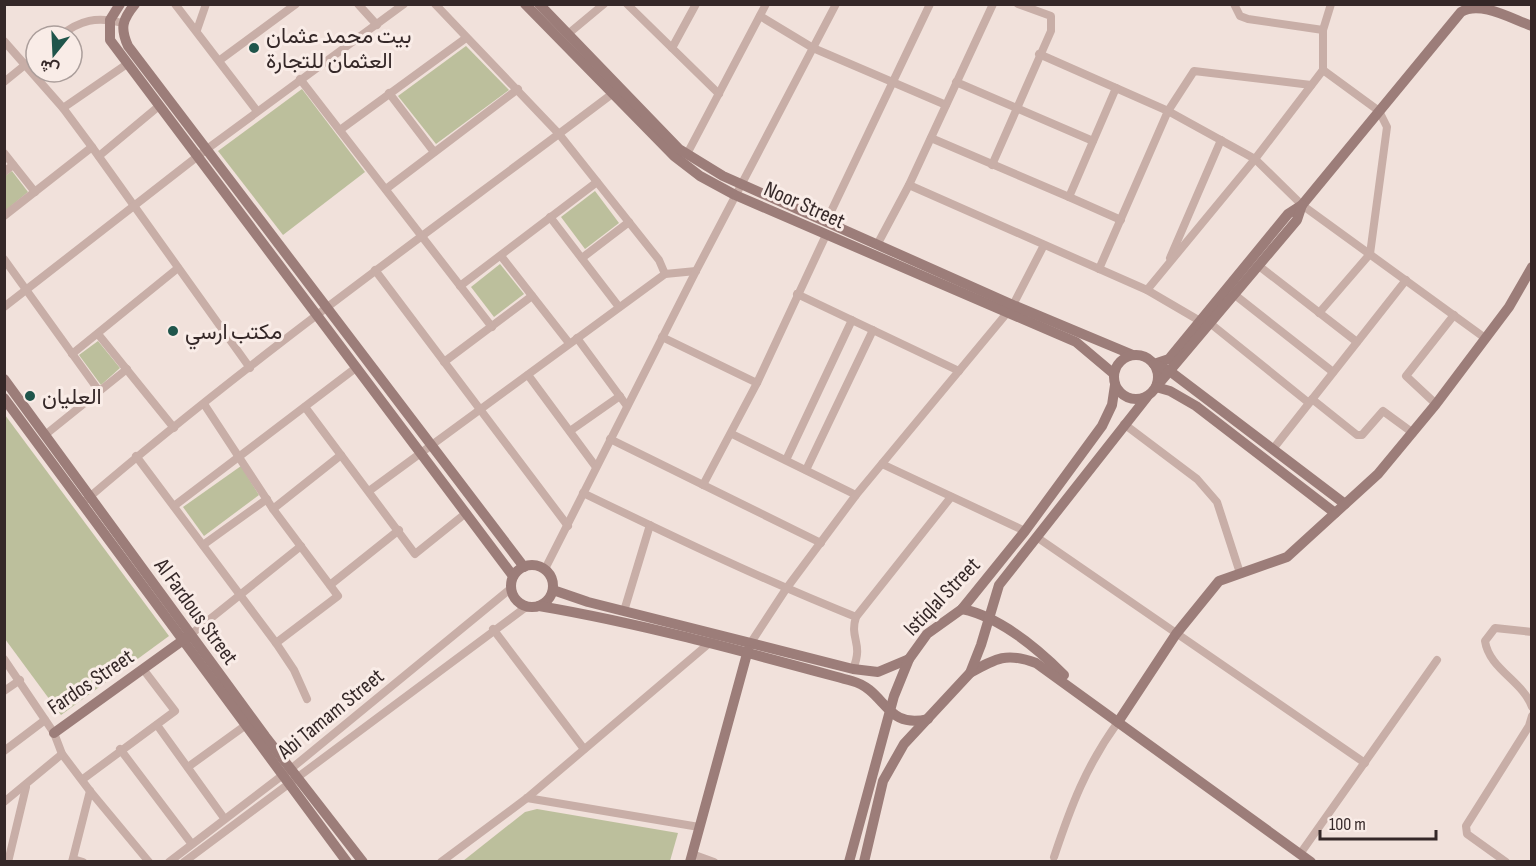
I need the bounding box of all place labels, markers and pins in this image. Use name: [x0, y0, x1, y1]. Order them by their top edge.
place label: بيت محمد عثمان العثمان للتجارة: [266, 23, 412, 75]
marker: بيت محمد عثمان العثمان للتجارة: [247, 41, 261, 55]
place label: مكتب ارسي: [185, 319, 282, 350]
marker: مكتب ارسي: [166, 324, 180, 338]
place label: العليان: [42, 384, 102, 411]
marker: العليان: [23, 389, 37, 403]

